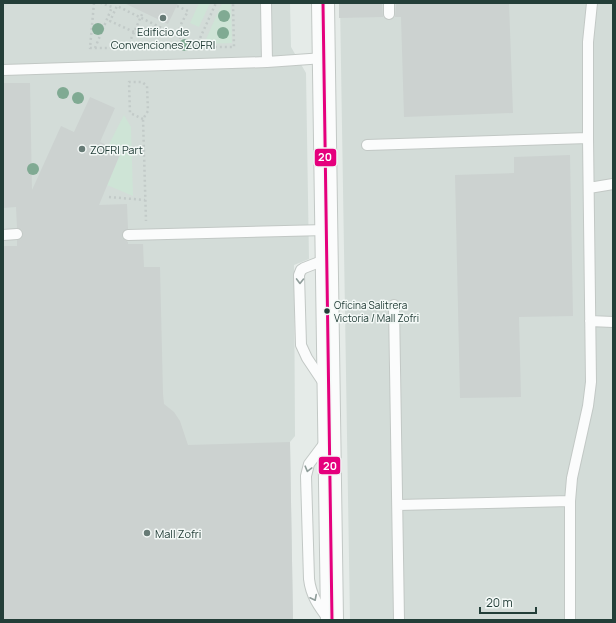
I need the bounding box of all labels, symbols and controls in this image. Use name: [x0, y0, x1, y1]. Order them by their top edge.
marker: Edificio de Convenciones ZOFRI: [158, 13, 168, 23]
place label: Edificio de Convenciones ZOFRI: [111, 24, 215, 52]
place label: ZOFRI Part: [90, 142, 143, 157]
marker: ZOFRI Part: [77, 144, 87, 154]
line badge: 20: [314, 148, 337, 167]
text: 20: [318, 149, 332, 164]
one-way arrow: [295, 278, 304, 284]
place label: Oficina Salitrera Victoria / Mall Zofri: [334, 298, 419, 325]
marker: Oficina Salitrera Victoria / Mall Zofri: [322, 306, 332, 316]
line badge: 20: [318, 456, 341, 475]
text: 20: [323, 458, 337, 473]
one-way arrow: [304, 465, 313, 472]
place label: Mall Zofri: [155, 526, 201, 541]
marker: Mall Zofri: [142, 528, 152, 538]
scale bar: [480, 589, 536, 615]
one-way arrow: [309, 594, 317, 601]
text: 20 m: [486, 594, 513, 611]

